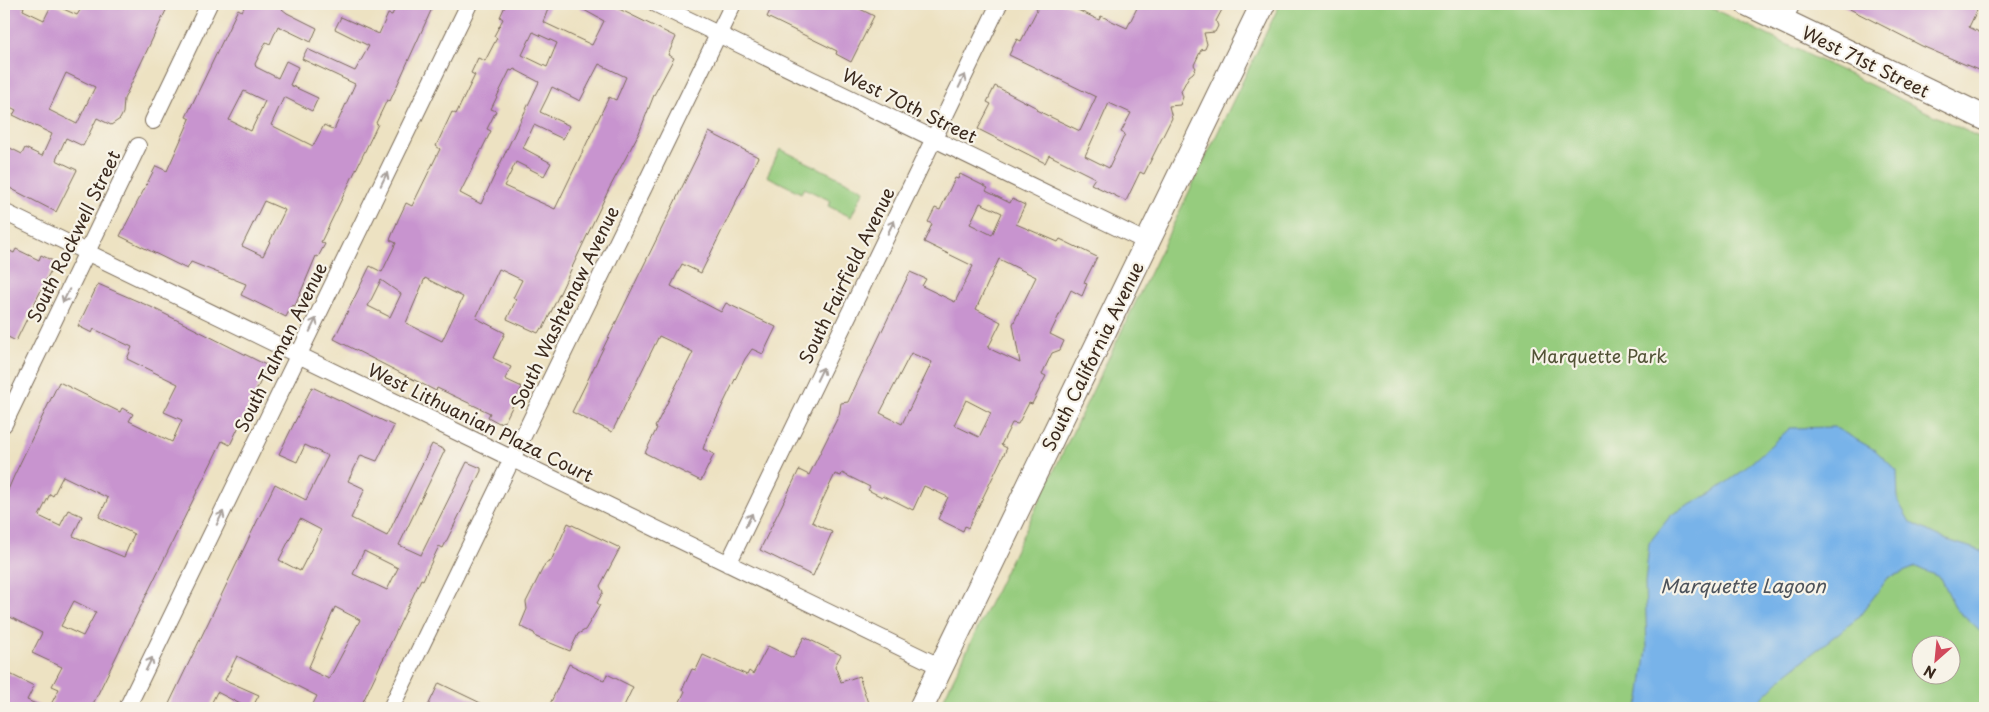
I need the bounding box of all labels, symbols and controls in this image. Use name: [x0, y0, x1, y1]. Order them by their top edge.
street label: West 71st Street: [1798, 18, 1935, 104]
street label: West 70th Street: [838, 61, 982, 149]
one-way arrow: [958, 74, 967, 89]
street label: South Rockwell Street: [20, 145, 126, 327]
one-way arrow: [380, 171, 390, 186]
street label: South Fairfield Avenue: [791, 182, 901, 368]
street label: South Washtenaw Avenue: [503, 201, 625, 413]
one-way arrow: [887, 220, 896, 235]
street label: South Talman Avenue: [227, 257, 333, 436]
street label: South California Avenue: [1034, 257, 1150, 455]
one-way arrow: [61, 288, 70, 303]
one-way arrow: [309, 318, 319, 333]
park label: Marquette Park: [1531, 342, 1667, 369]
street label: West Lithuanian Plaza Court: [364, 356, 598, 488]
one-way arrow: [815, 366, 825, 381]
one-way arrow: [215, 511, 225, 526]
one-way arrow: [745, 513, 754, 528]
water label: Marquette Lagoon: [1660, 571, 1827, 599]
north arrow: [1912, 634, 1962, 684]
one-way arrow: [144, 657, 154, 672]
text: N: [1920, 660, 1940, 684]

